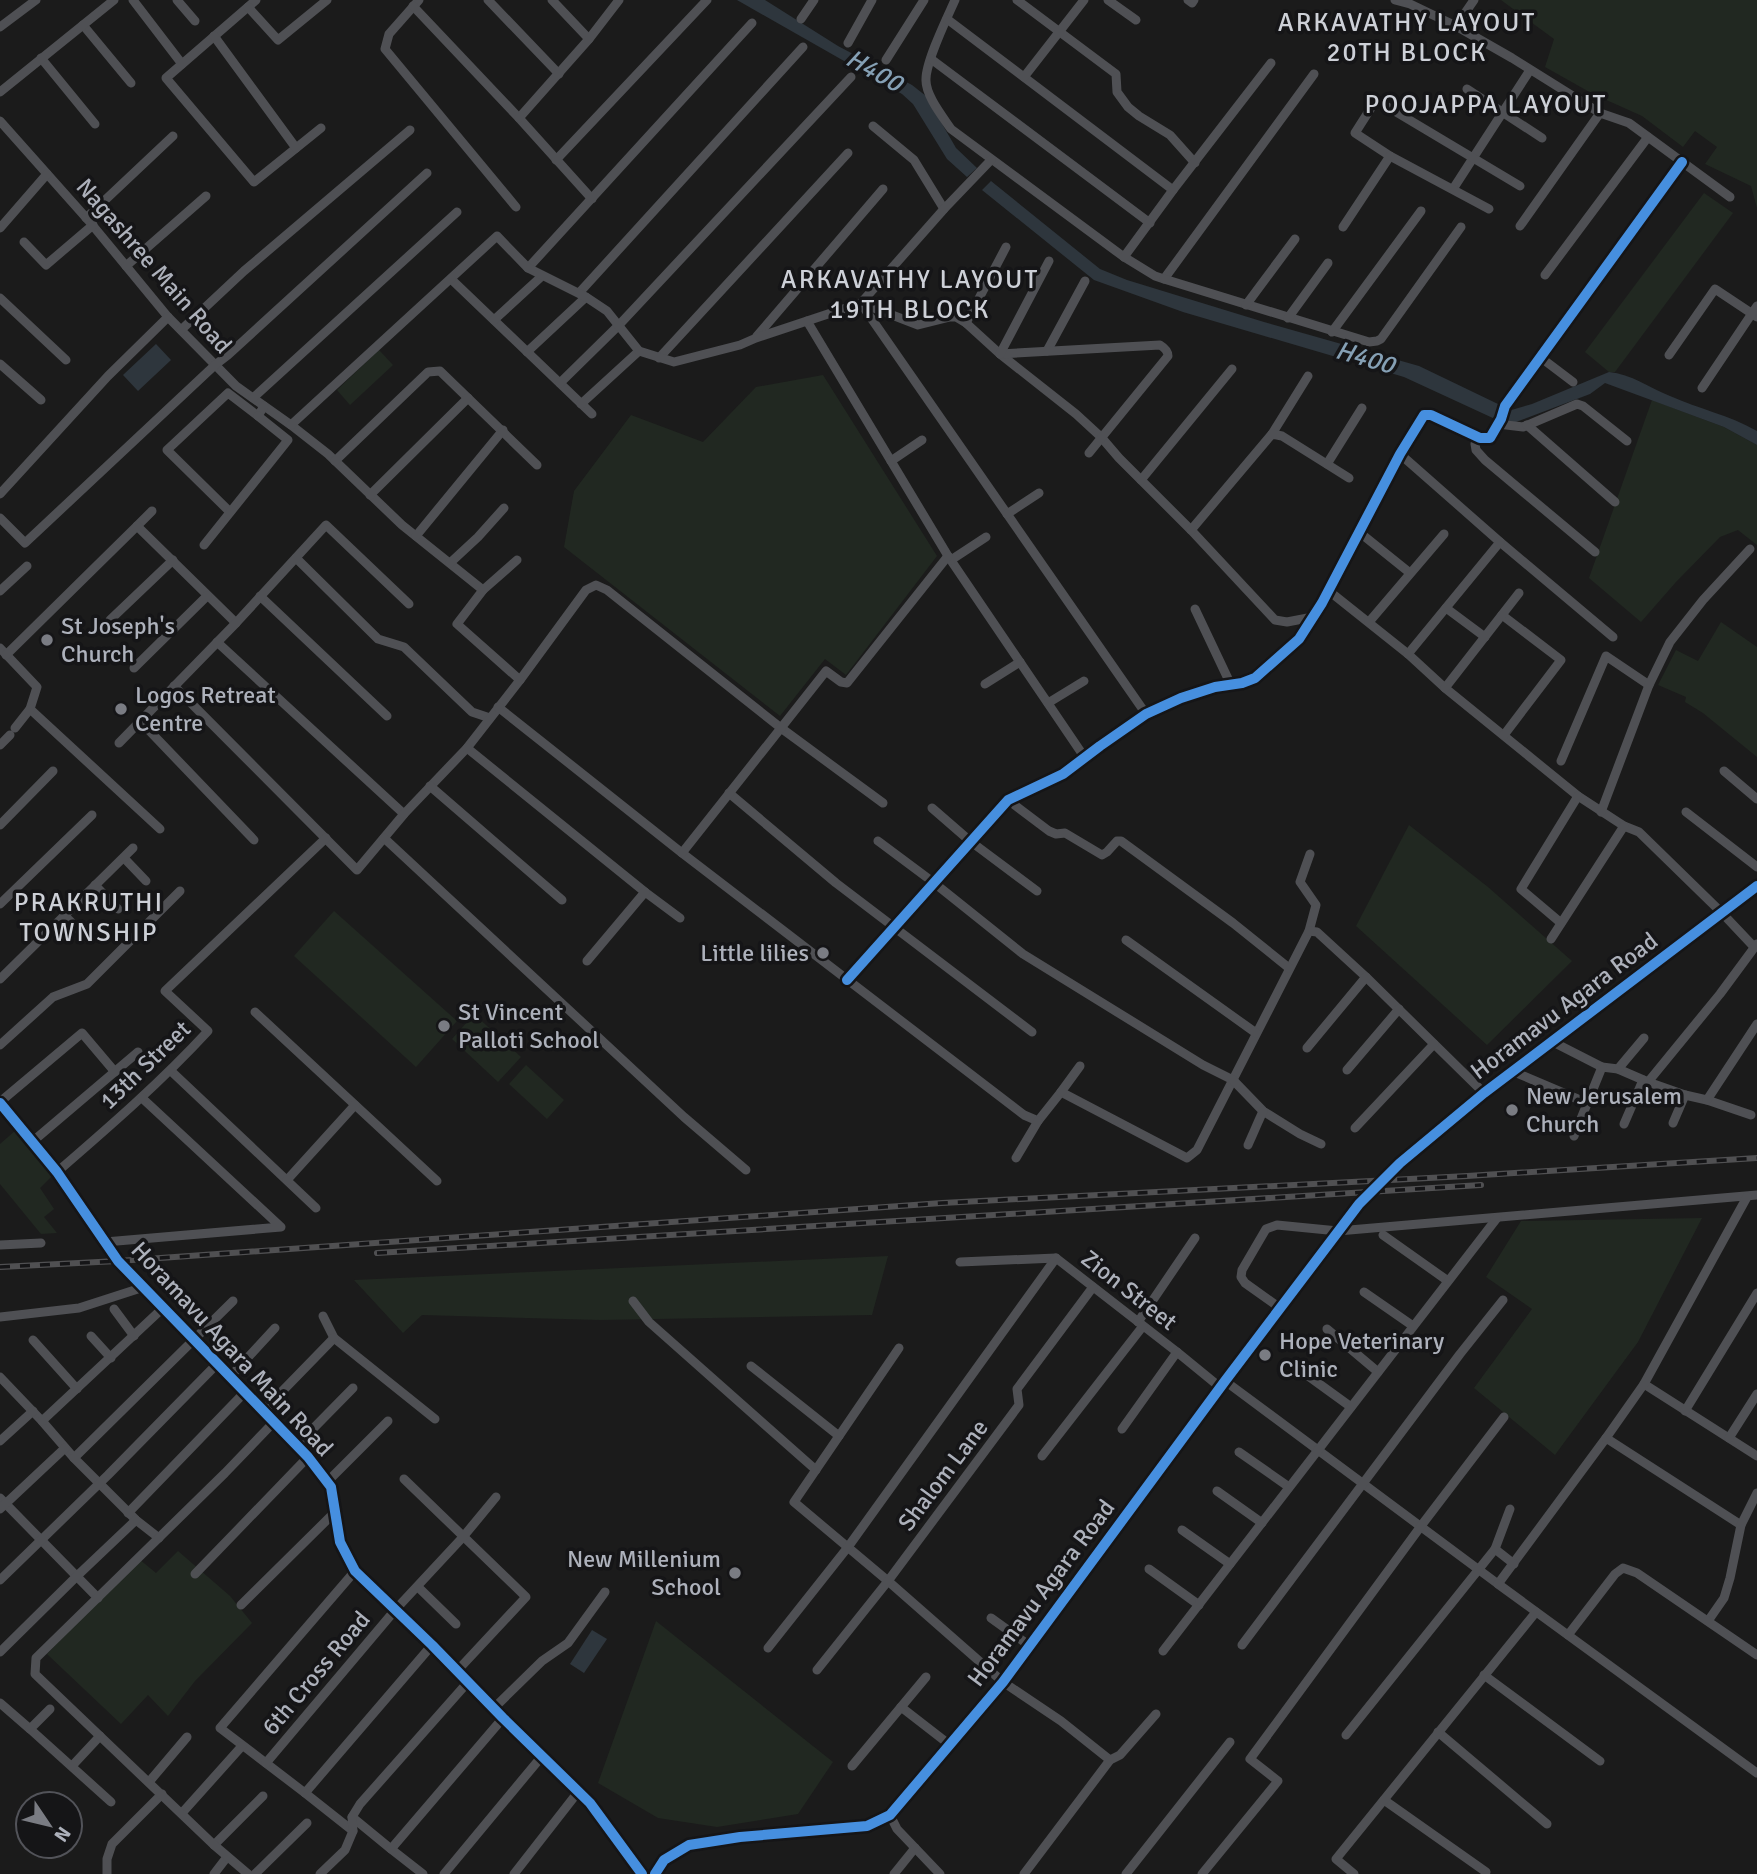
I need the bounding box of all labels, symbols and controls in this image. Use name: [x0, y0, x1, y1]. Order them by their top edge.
district label: ARKAVATHY LAYOUT 20TH BLOCK: [1278, 7, 1536, 69]
water label: H400: [840, 43, 910, 100]
district label: POOJAPPA LAYOUT: [1365, 89, 1607, 121]
street label: Nagashree Main Road: [70, 172, 238, 360]
district label: ARKAVATHY LAYOUT 19TH BLOCK: [781, 264, 1039, 326]
water label: H400: [1332, 334, 1400, 382]
place label: St Joseph's Church: [61, 611, 175, 669]
marker: St Joseph's Church: [39, 632, 55, 648]
place label: Logos Retreat Centre: [135, 680, 276, 738]
marker: Logos Retreat Centre: [113, 701, 129, 717]
district label: PRAKRUTHI TOWNSHIP: [14, 887, 164, 949]
street label: Horamavu Agara Road: [1464, 926, 1664, 1086]
place label: Little lilies: [700, 938, 809, 968]
marker: Little lilies: [815, 945, 831, 961]
place label: St Vincent Palloti School: [458, 997, 599, 1055]
street label: 13th Street: [93, 1014, 197, 1116]
marker: St Vincent Palloti School: [436, 1018, 452, 1034]
place label: New Jerusalem Church: [1526, 1081, 1682, 1139]
marker: New Jerusalem Church: [1504, 1102, 1520, 1118]
street label: Horamavu Agara Main Road: [125, 1235, 339, 1463]
street label: Zion Street: [1075, 1243, 1183, 1337]
place label: Hope Veterinary Clinic: [1279, 1326, 1444, 1384]
marker: Hope Veterinary Clinic: [1257, 1347, 1273, 1363]
street label: Shalom Lane: [891, 1413, 995, 1537]
street label: Horamavu Agara Road: [961, 1493, 1121, 1693]
place label: New Millenium School: [567, 1544, 721, 1602]
marker: New Millenium School: [727, 1565, 743, 1581]
street label: 6th Cross Road: [255, 1605, 377, 1741]
north arrow: [14, 1790, 84, 1860]
text: N: [48, 1822, 76, 1846]

